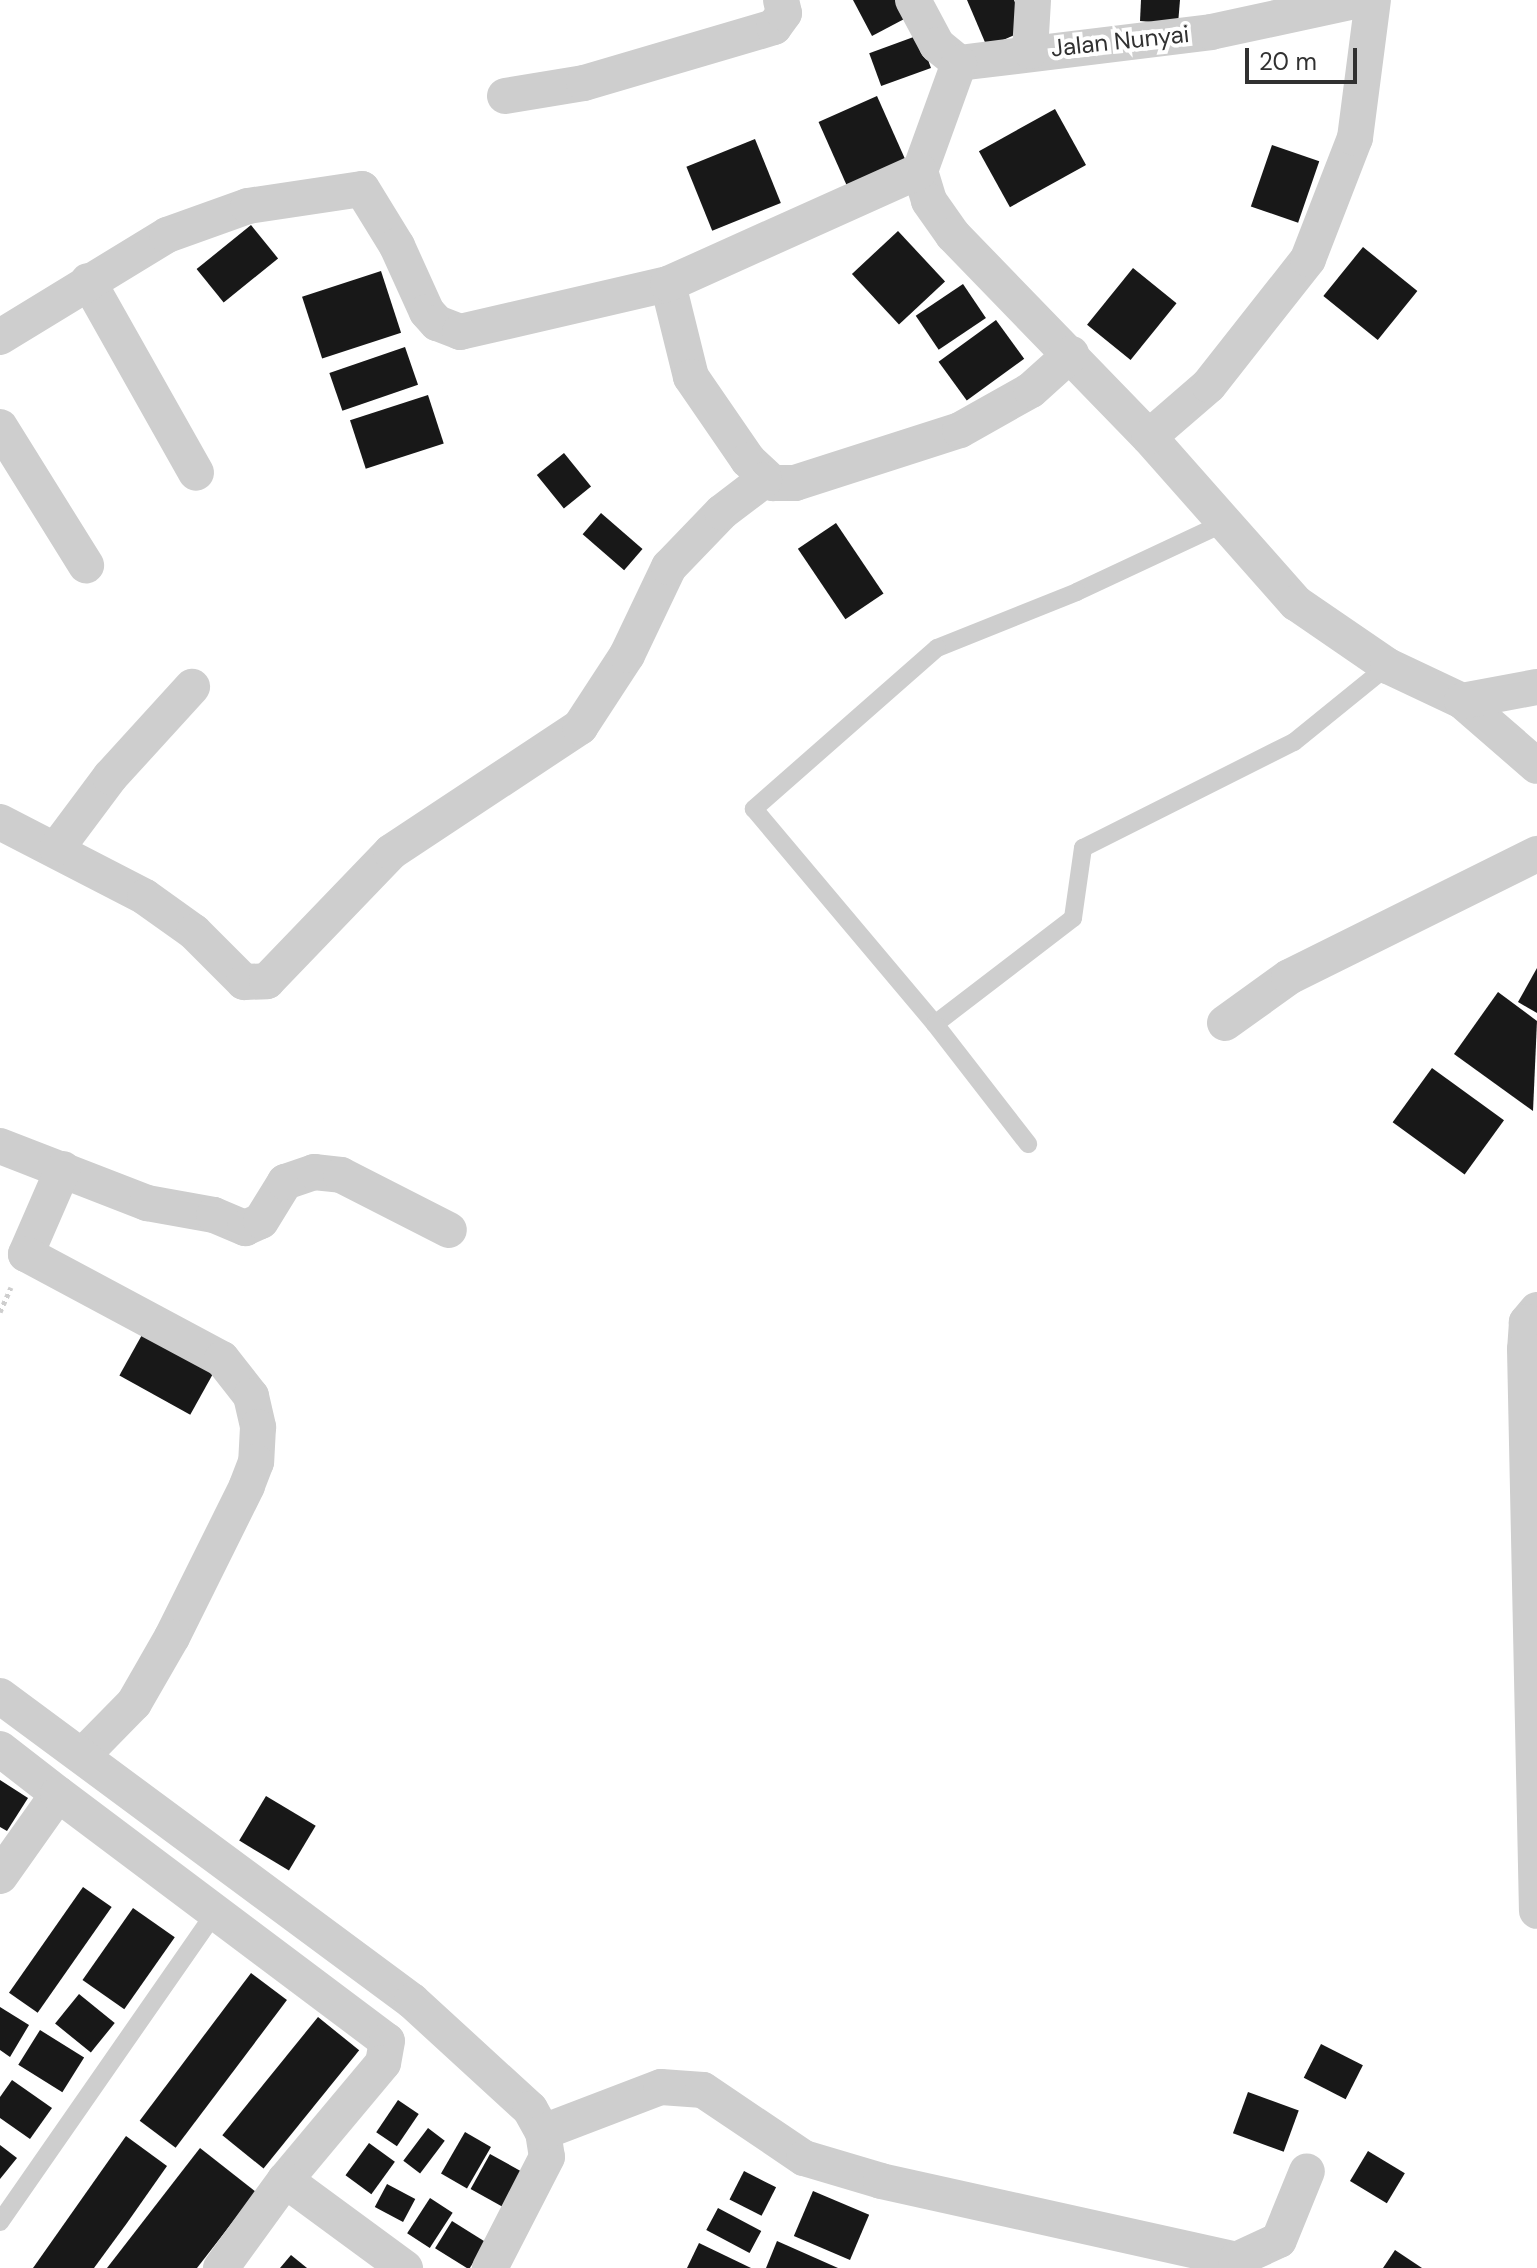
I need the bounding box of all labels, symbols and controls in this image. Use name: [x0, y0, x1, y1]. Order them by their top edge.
street label: Jalan Nunyai: [1049, 19, 1191, 63]
scale bar: [1249, 32, 1361, 82]
text: 20 m: [1259, 46, 1317, 77]

